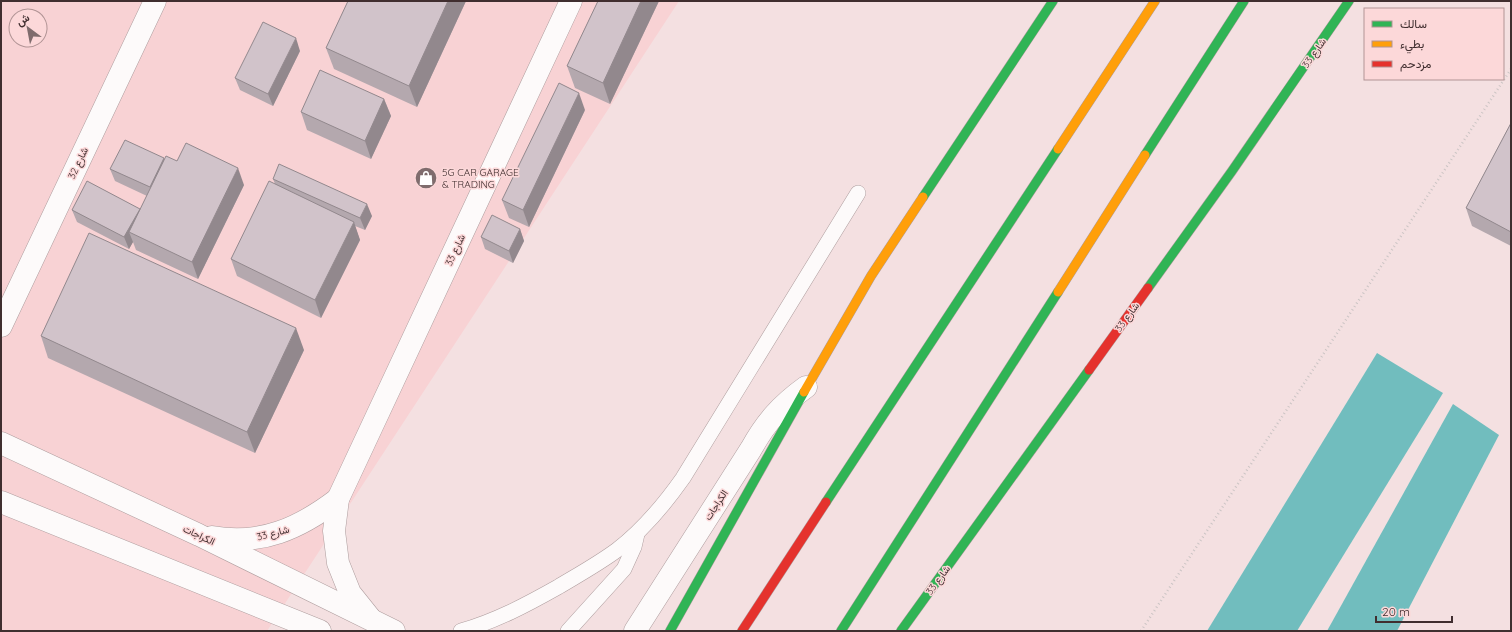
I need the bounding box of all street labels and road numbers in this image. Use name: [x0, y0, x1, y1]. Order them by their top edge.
street label: شارع 33: [1299, 36, 1329, 70]
street label: شارع 32: [65, 145, 91, 181]
street label: شارع 33: [442, 232, 468, 268]
street label: شارع 33: [1112, 300, 1142, 334]
street label: الكراجات: [701, 487, 731, 523]
street label: الكراجات: [181, 522, 217, 548]
street label: شارع 33: [255, 523, 291, 543]
street label: شارع 33: [923, 563, 953, 597]

